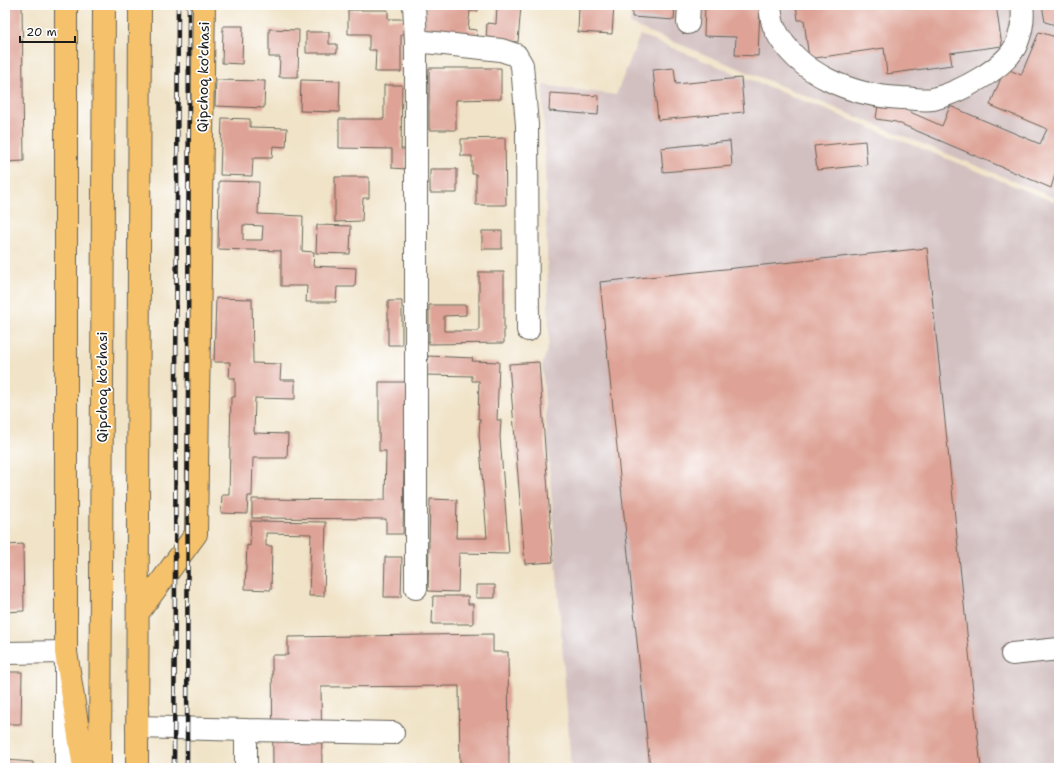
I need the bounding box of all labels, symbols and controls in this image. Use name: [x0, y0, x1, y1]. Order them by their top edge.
scale bar: [20, 18, 75, 44]
street label: Qipchoq ko'chasi: [193, 21, 213, 133]
text: 20 m: [26, 24, 57, 40]
street label: Qipchoq ko'chasi: [93, 332, 111, 442]

